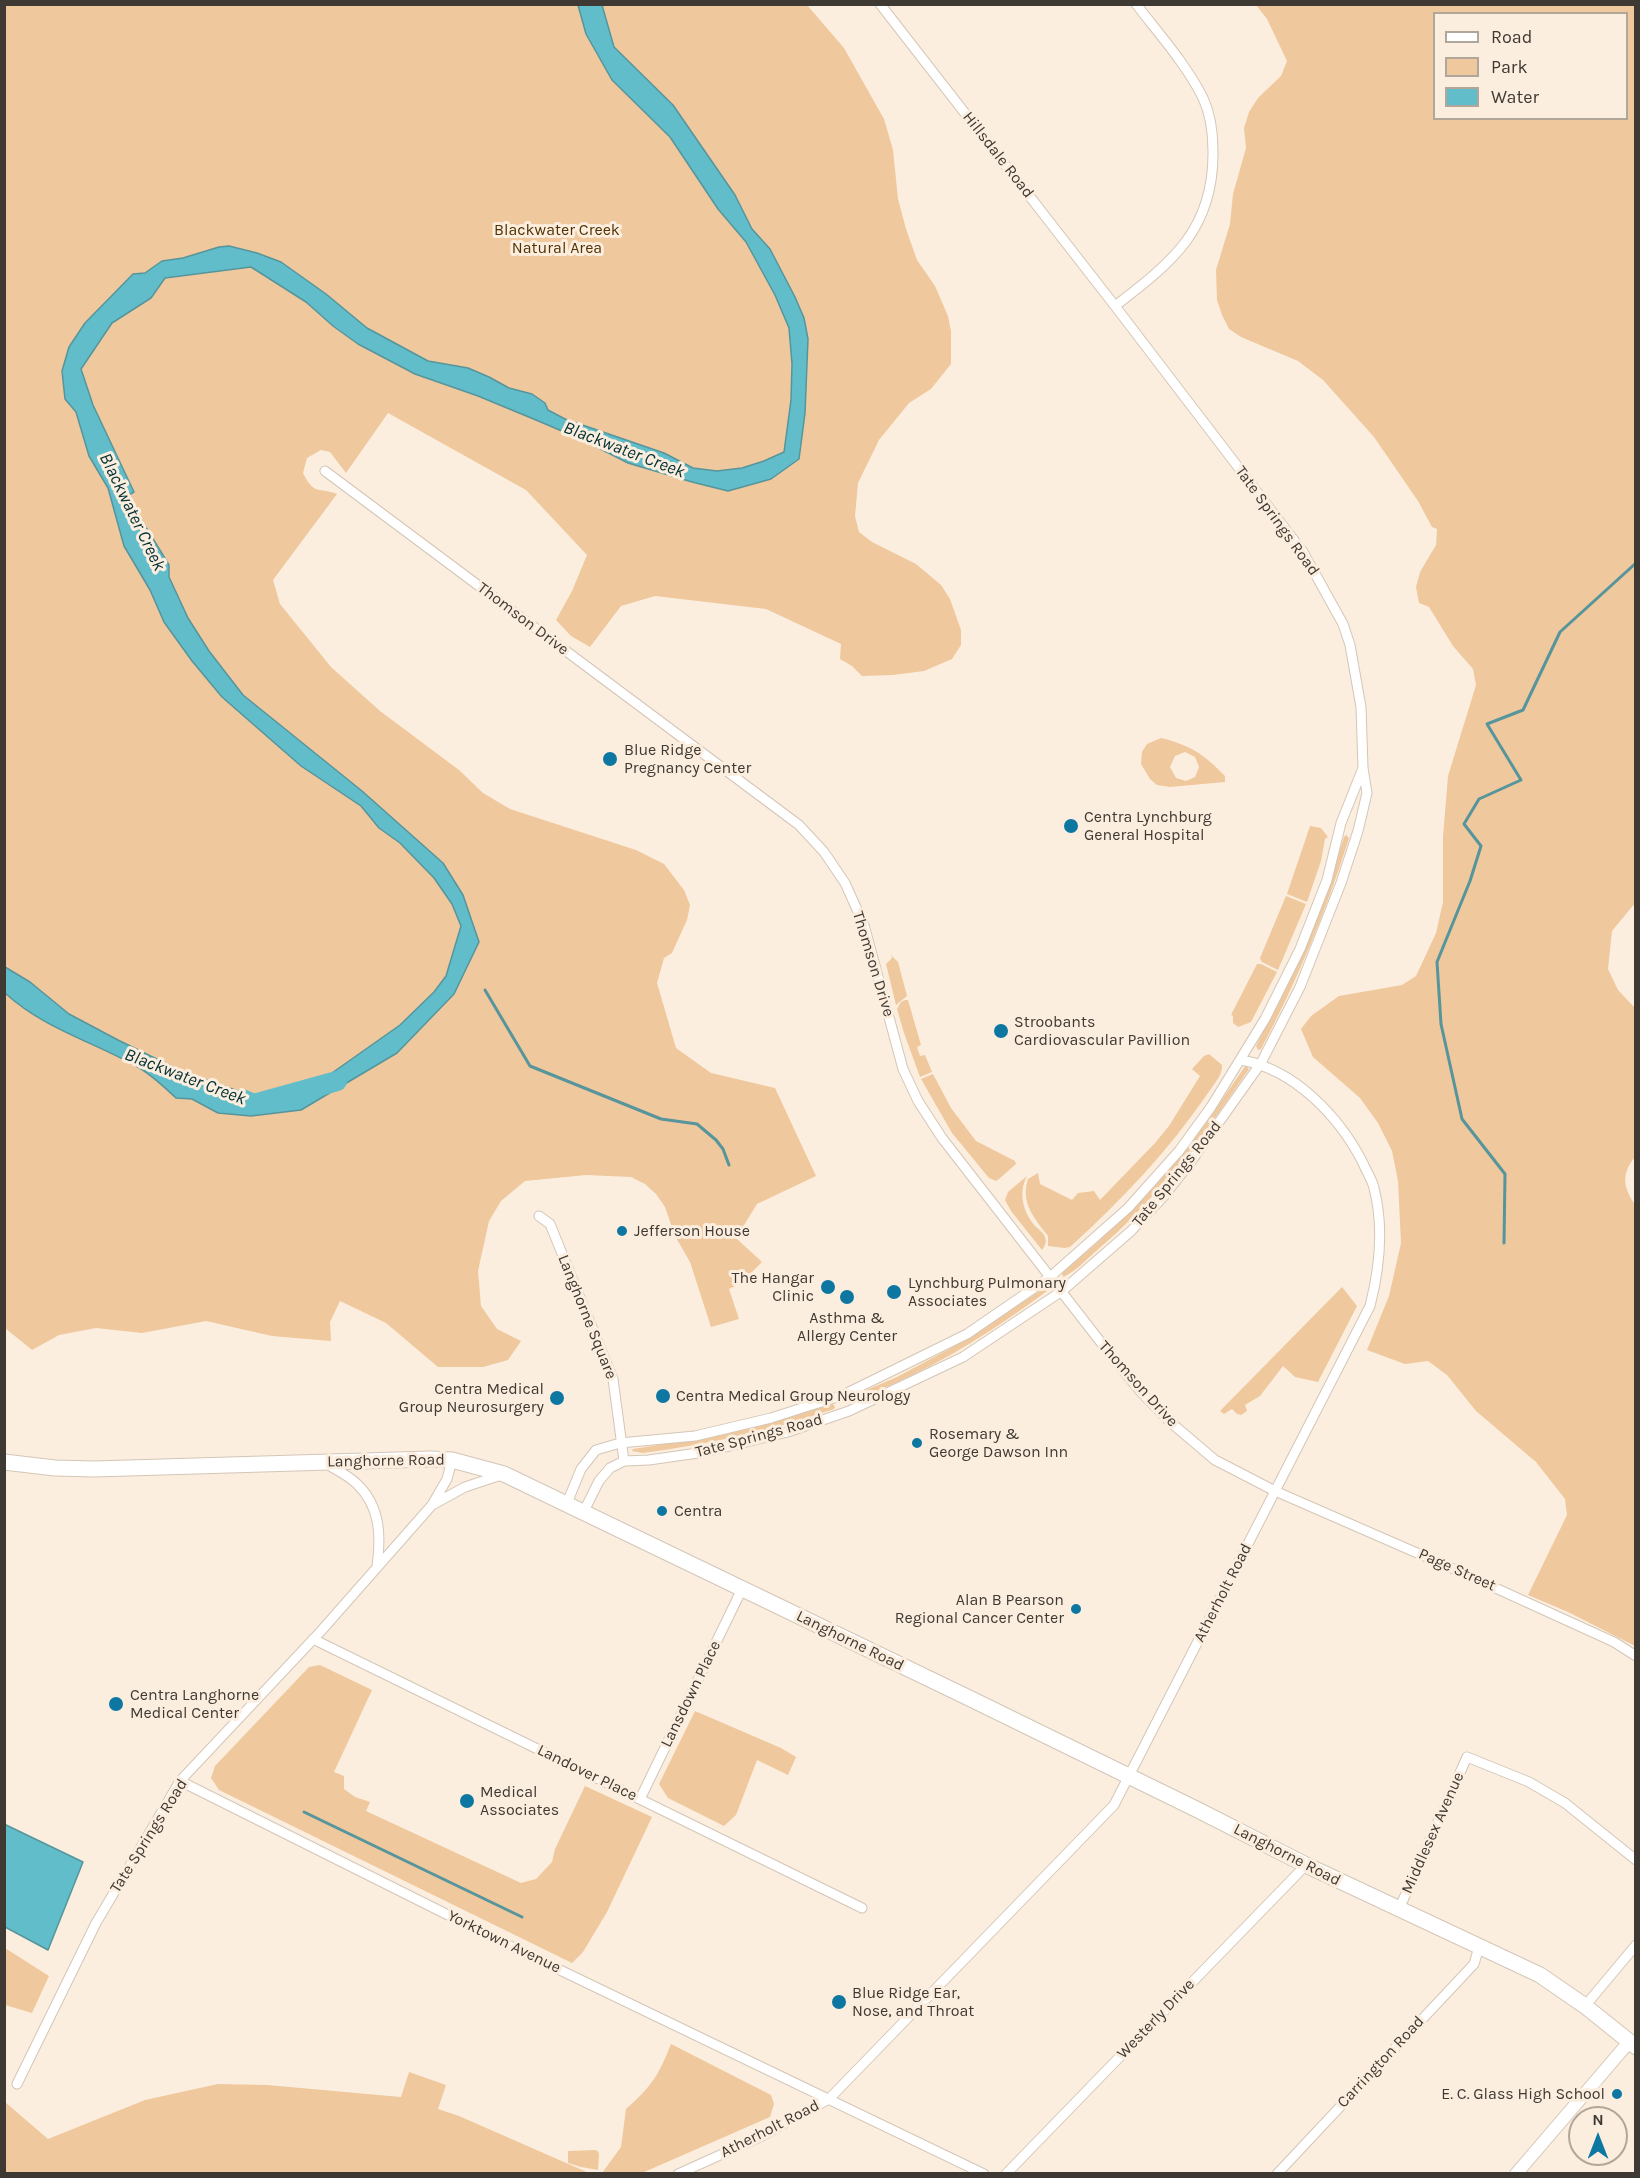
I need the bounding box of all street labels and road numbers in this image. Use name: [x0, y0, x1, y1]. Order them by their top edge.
street label: Hillsdale Road: [958, 108, 1038, 202]
street label: Tate Springs Road: [1231, 462, 1323, 580]
street label: Thomson Drive: [474, 578, 572, 660]
street label: Thomson Drive: [848, 909, 898, 1019]
street label: Tate Springs Road: [1128, 1117, 1226, 1231]
street label: Langhorne Square: [553, 1252, 621, 1382]
street label: Thomson Drive: [1094, 1337, 1182, 1431]
street label: Tate Springs Road: [693, 1410, 825, 1462]
street label: Langhorne Road: [327, 1450, 445, 1472]
street label: Atherholt Road: [1190, 1540, 1256, 1646]
street label: Page Street: [1415, 1544, 1499, 1596]
street label: Langhorne Road: [793, 1607, 907, 1675]
street label: Lansdown Place: [657, 1638, 725, 1750]
street label: Landover Place: [534, 1741, 640, 1805]
street label: Middlesex Avenue: [1398, 1769, 1468, 1897]
street label: Tate Springs Road: [106, 1775, 192, 1897]
street label: Langhorne Road: [1230, 1820, 1344, 1890]
street label: Yorktown Avenue: [444, 1906, 564, 1978]
street label: Westerly Drive: [1113, 1975, 1199, 2063]
street label: Carrington Road: [1334, 2012, 1428, 2112]
street label: Atherholt Road: [717, 2096, 823, 2162]

